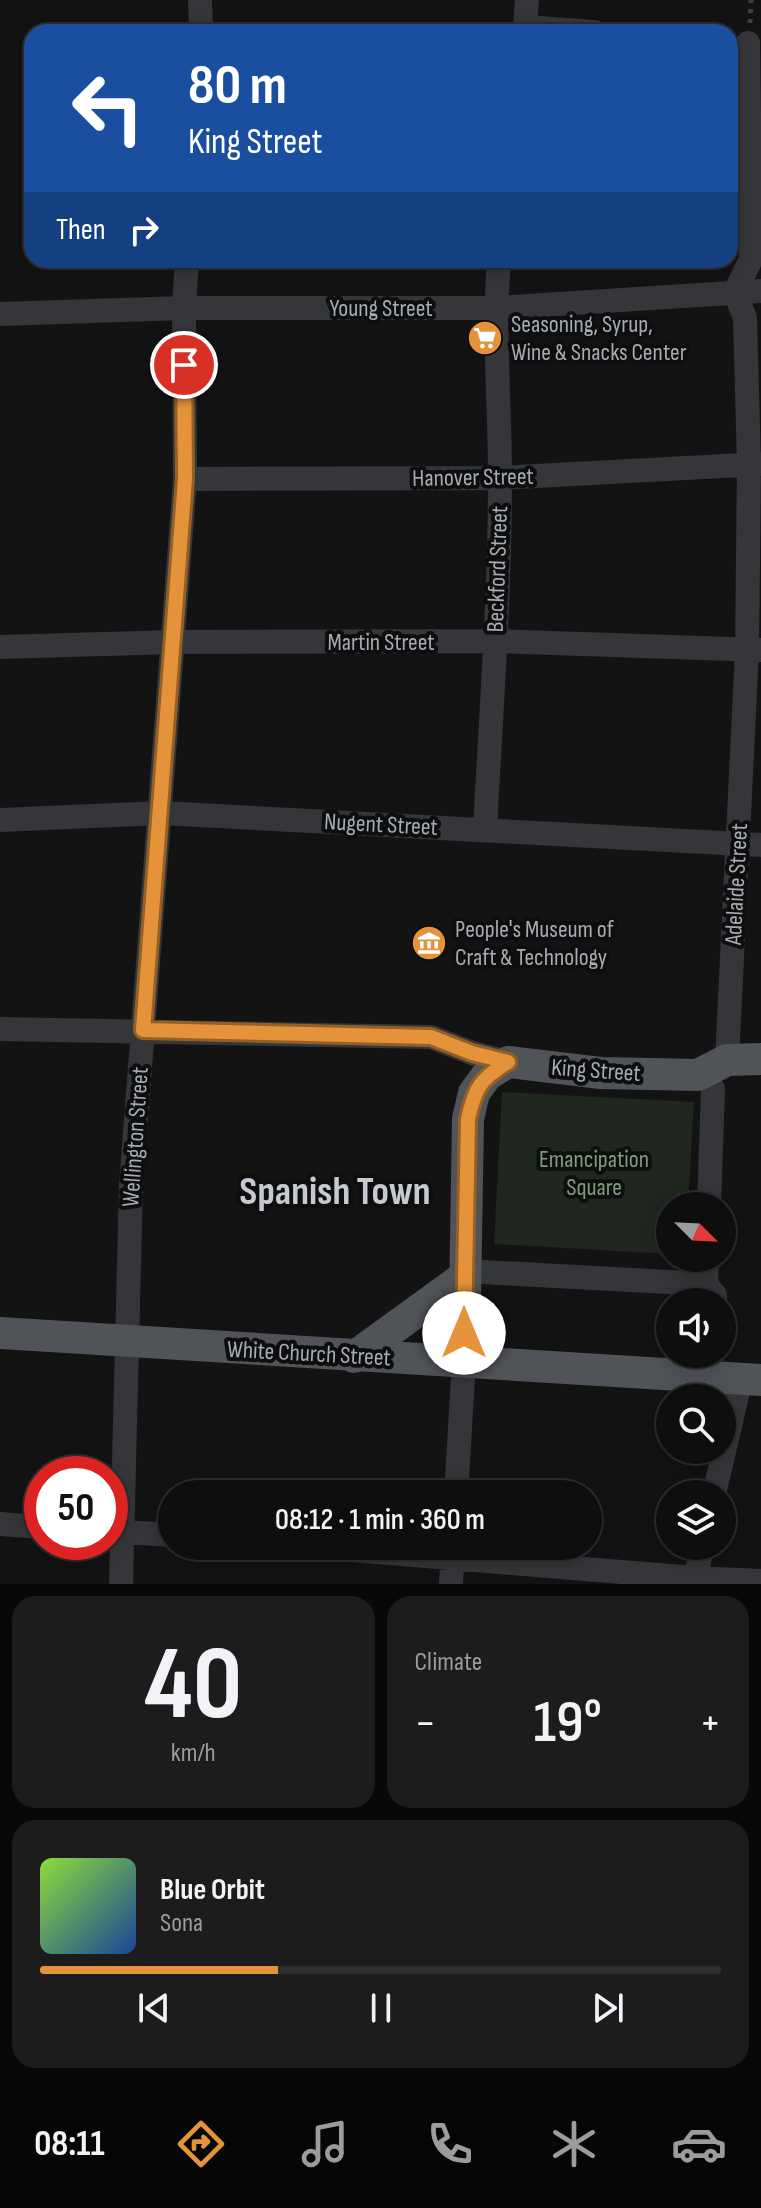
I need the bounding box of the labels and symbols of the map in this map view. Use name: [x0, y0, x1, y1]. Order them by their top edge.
street label: Young Street: [329, 294, 433, 323]
place label: Seasoning, Syrup, Wine & Snacks Center: [511, 310, 687, 367]
supermarket icon: Seasoning, Syrup, Wine & Snacks Center: [466, 319, 504, 357]
pin: [150, 331, 218, 399]
street label: Hanover Street: [412, 462, 534, 493]
street label: Beckford Street: [481, 505, 514, 633]
street label: Martin Street: [327, 628, 435, 657]
street label: Nugent Street: [323, 807, 438, 842]
street label: Adelaide Street: [719, 822, 754, 947]
place label: People's Museum of Craft & Technology: [455, 915, 615, 972]
museum icon: People's Museum of Craft & Technology: [410, 924, 448, 962]
street label: King Street: [550, 1053, 642, 1088]
street label: Wellington Street: [116, 1066, 155, 1208]
park label: Emancipation Square: [539, 1145, 649, 1202]
district label: Spanish Town: [239, 1168, 431, 1216]
north arrow: [656, 1192, 736, 1272]
position arrow: [422, 1291, 506, 1375]
street label: White Church Street: [226, 1335, 391, 1372]
speed limit sign: 50: [24, 1456, 128, 1560]

